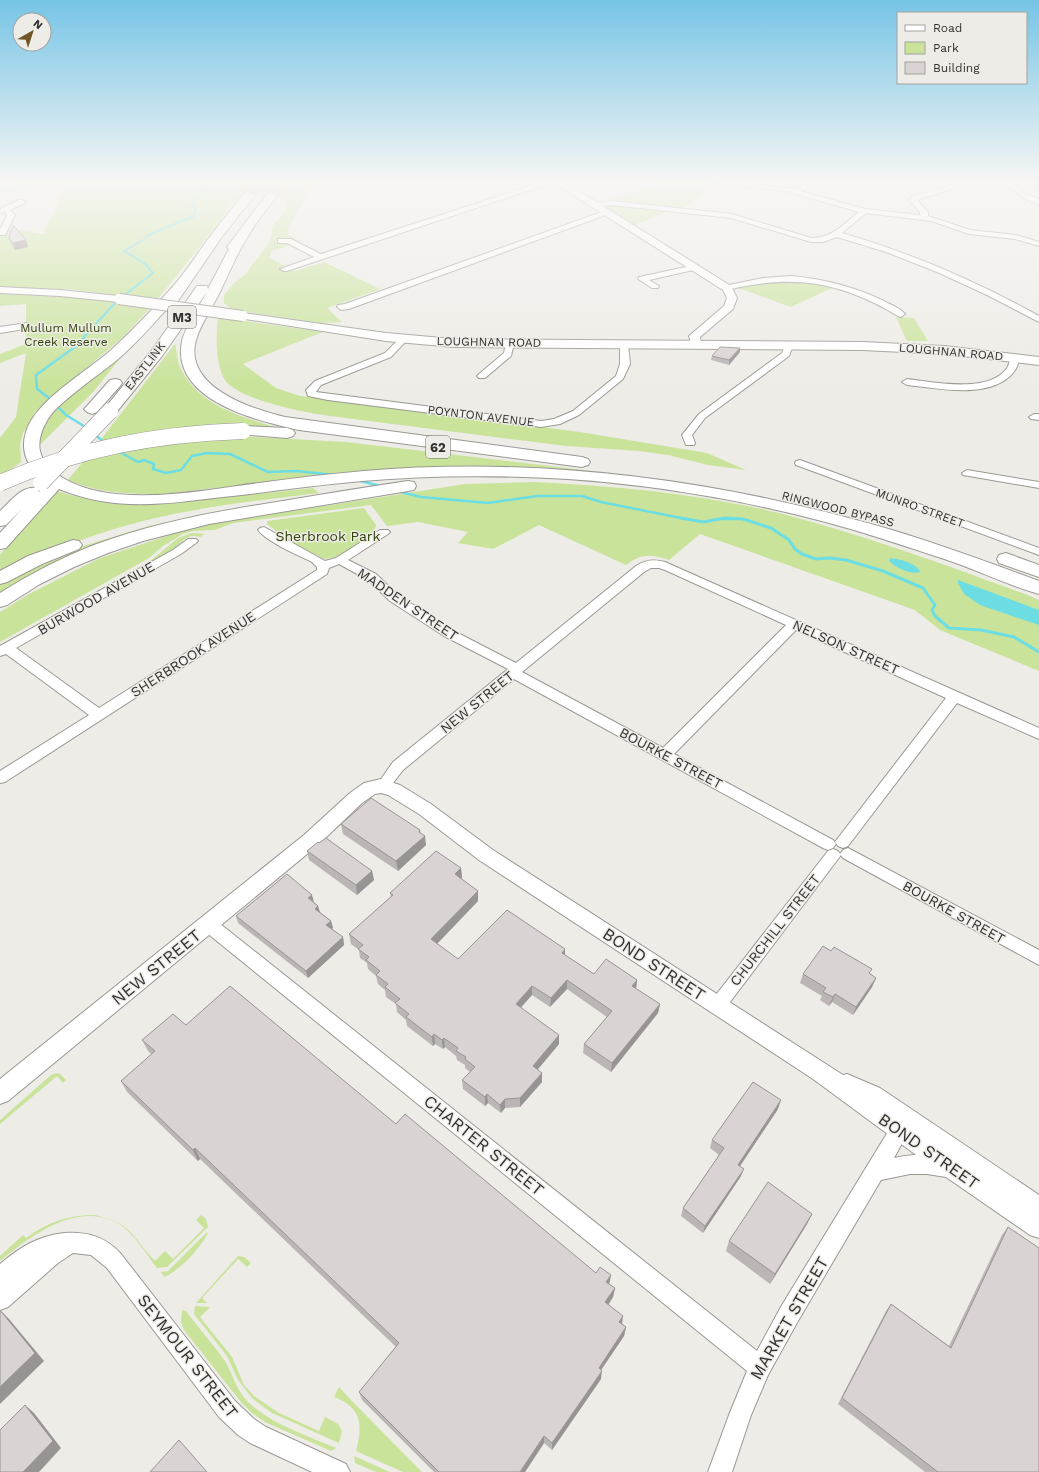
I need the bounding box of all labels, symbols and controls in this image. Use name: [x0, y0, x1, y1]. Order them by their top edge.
north arrow: [12, 12, 52, 52]
legend: [897, 12, 1027, 84]
text: N: [31, 17, 45, 32]
text: Road: [933, 21, 962, 35]
text: Park: [933, 41, 959, 55]
text: Building: [933, 61, 980, 75]
road number: M3: [168, 306, 196, 328]
park label: Mullum Mullum Creek Reserve: [20, 321, 112, 349]
street label: LOUGHNAN ROAD: [437, 334, 541, 350]
street label: EASTLINK: [122, 339, 168, 393]
street label: LOUGHNAN ROAD: [898, 340, 1004, 364]
street label: POYNTON AVENUE: [427, 403, 536, 430]
road number: 62: [426, 436, 450, 458]
street label: MUNRO STREET: [874, 485, 966, 531]
street label: RINGWOOD BYPASS: [780, 488, 896, 530]
park label: Sherbrook Park: [275, 528, 381, 544]
street label: BURWOOD AVENUE: [35, 558, 157, 638]
street label: MADDEN STREET: [355, 564, 462, 644]
street label: SHERBROOK AVENUE: [128, 608, 258, 700]
street label: NELSON STREET: [790, 616, 902, 678]
street label: NEW STREET: [437, 667, 517, 736]
street label: BOURKE STREET: [617, 724, 726, 792]
street label: CHURCHILL STREET: [727, 871, 824, 989]
street label: BOURKE STREET: [900, 877, 1008, 947]
street label: BOND STREET: [599, 923, 709, 1005]
street label: NEW STREET: [107, 925, 205, 1009]
street label: CHARTER STREET: [420, 1091, 548, 1199]
street label: BOND STREET: [875, 1109, 983, 1193]
street label: MARKET STREET: [746, 1253, 832, 1383]
street label: SEYMOUR STREET: [134, 1290, 242, 1422]

